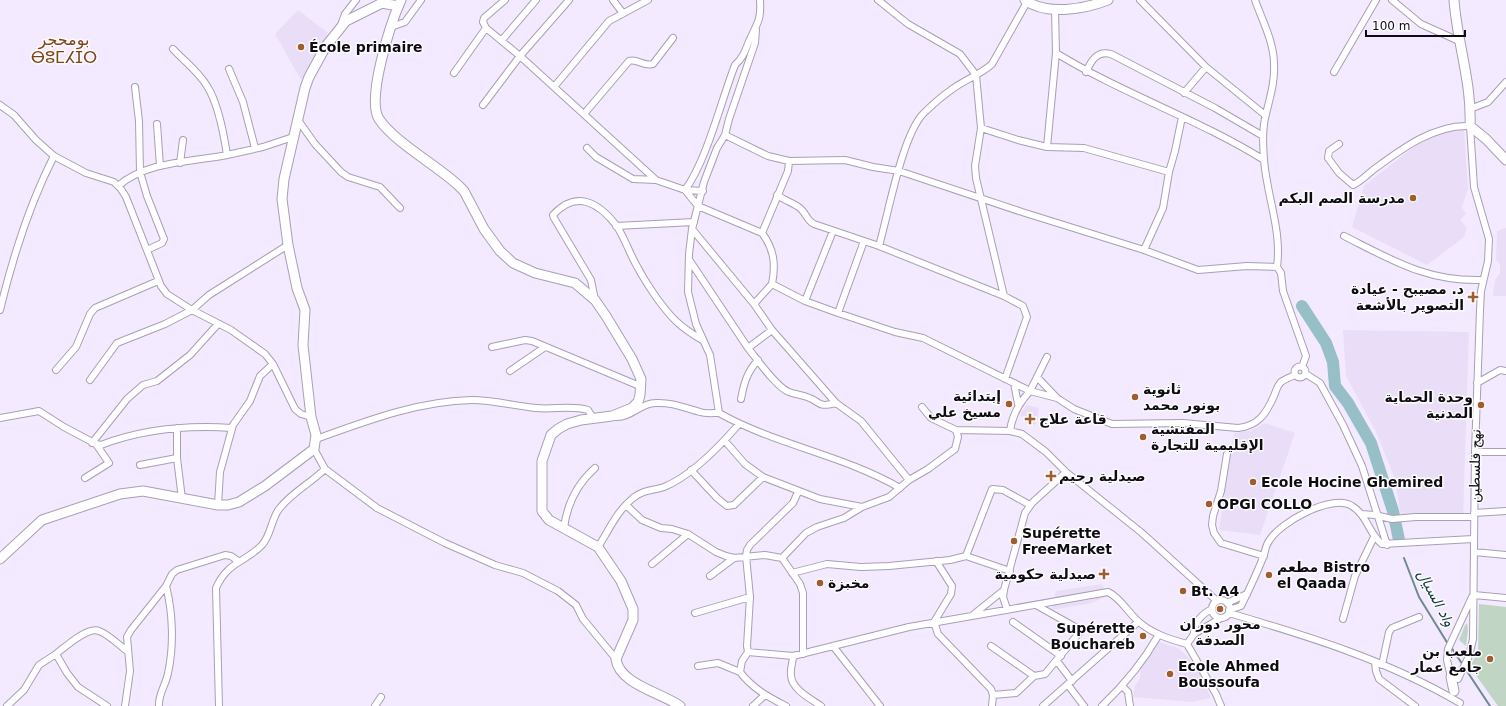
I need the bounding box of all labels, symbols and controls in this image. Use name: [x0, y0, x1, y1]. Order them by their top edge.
scale bar: [1366, 12, 1465, 38]
text: 100 m: [1372, 19, 1410, 33]
district label: بومحجر ⴱⵓⵎⵃⵊⵔ: [31, 30, 97, 67]
place label: École primaire: [309, 39, 423, 55]
marker: École primaire: [296, 42, 306, 52]
place label: مدرسة الصم البكم: [1278, 190, 1405, 206]
marker: مدرسة الصم البكم: [1408, 193, 1418, 203]
place label: د. مصيبح - عيادة التصوير بالأشعة: [1351, 281, 1464, 314]
marker: د. مصيبح - عيادة التصوير بالأشعة: [1467, 291, 1479, 303]
place label: ثانوية بونور محمد: [1143, 381, 1220, 414]
place label: إبتدائية مسيخ علي: [928, 388, 1001, 421]
place label: وحدة الحماية المدنية: [1384, 389, 1473, 421]
marker: ثانوية بونور محمد: [1130, 392, 1140, 402]
marker: إبتدائية مسيخ علي: [1004, 399, 1014, 409]
marker: وحدة الحماية المدنية: [1476, 400, 1486, 410]
place label: قاعة علاج: [1039, 411, 1107, 428]
marker: قاعة علاج: [1024, 413, 1036, 425]
place label: المفتشية الإقليمية للتجارة: [1151, 421, 1264, 454]
street label: نهج فلسطين: [1466, 429, 1485, 503]
marker: المفتشية الإقليمية للتجارة: [1138, 432, 1148, 442]
place label: صيدلية رحيم: [1059, 468, 1146, 484]
marker: صيدلية رحيم: [1046, 471, 1056, 481]
place label: Ecole Hocine Ghemired: [1261, 474, 1443, 490]
marker: Ecole Hocine Ghemired: [1248, 477, 1258, 487]
place label: OPGI COLLO: [1217, 496, 1312, 512]
marker: OPGI COLLO: [1204, 499, 1214, 509]
place label: Supérette FreeMarket: [1022, 525, 1112, 557]
marker: Supérette FreeMarket: [1009, 536, 1019, 546]
place label: مطعم Bistro el Qaada: [1277, 559, 1370, 591]
place label: صيدلية حكومية: [994, 566, 1096, 583]
water label: واد السيال: [1414, 567, 1459, 630]
marker: صيدلية حكومية: [1099, 569, 1109, 579]
marker: مطعم Bistro el Qaada: [1264, 570, 1274, 580]
place label: مخبزة: [828, 575, 869, 592]
marker: مخبزة: [815, 578, 825, 588]
place label: Bt. A4: [1191, 583, 1239, 599]
marker: Bt. A4: [1178, 586, 1188, 596]
marker: محور دوران الصدفة: [1215, 604, 1225, 614]
place label: محور دوران الصدفة: [1179, 616, 1261, 648]
place label: Supérette Bouchareb: [1051, 620, 1135, 652]
marker: Supérette Bouchareb: [1138, 631, 1148, 641]
place label: ملعب بن جامع عمار: [1410, 643, 1482, 676]
marker: ملعب بن جامع عمار: [1485, 654, 1495, 664]
place label: Ecole Ahmed Boussoufa: [1178, 658, 1280, 690]
marker: Ecole Ahmed Boussoufa: [1165, 669, 1175, 679]

